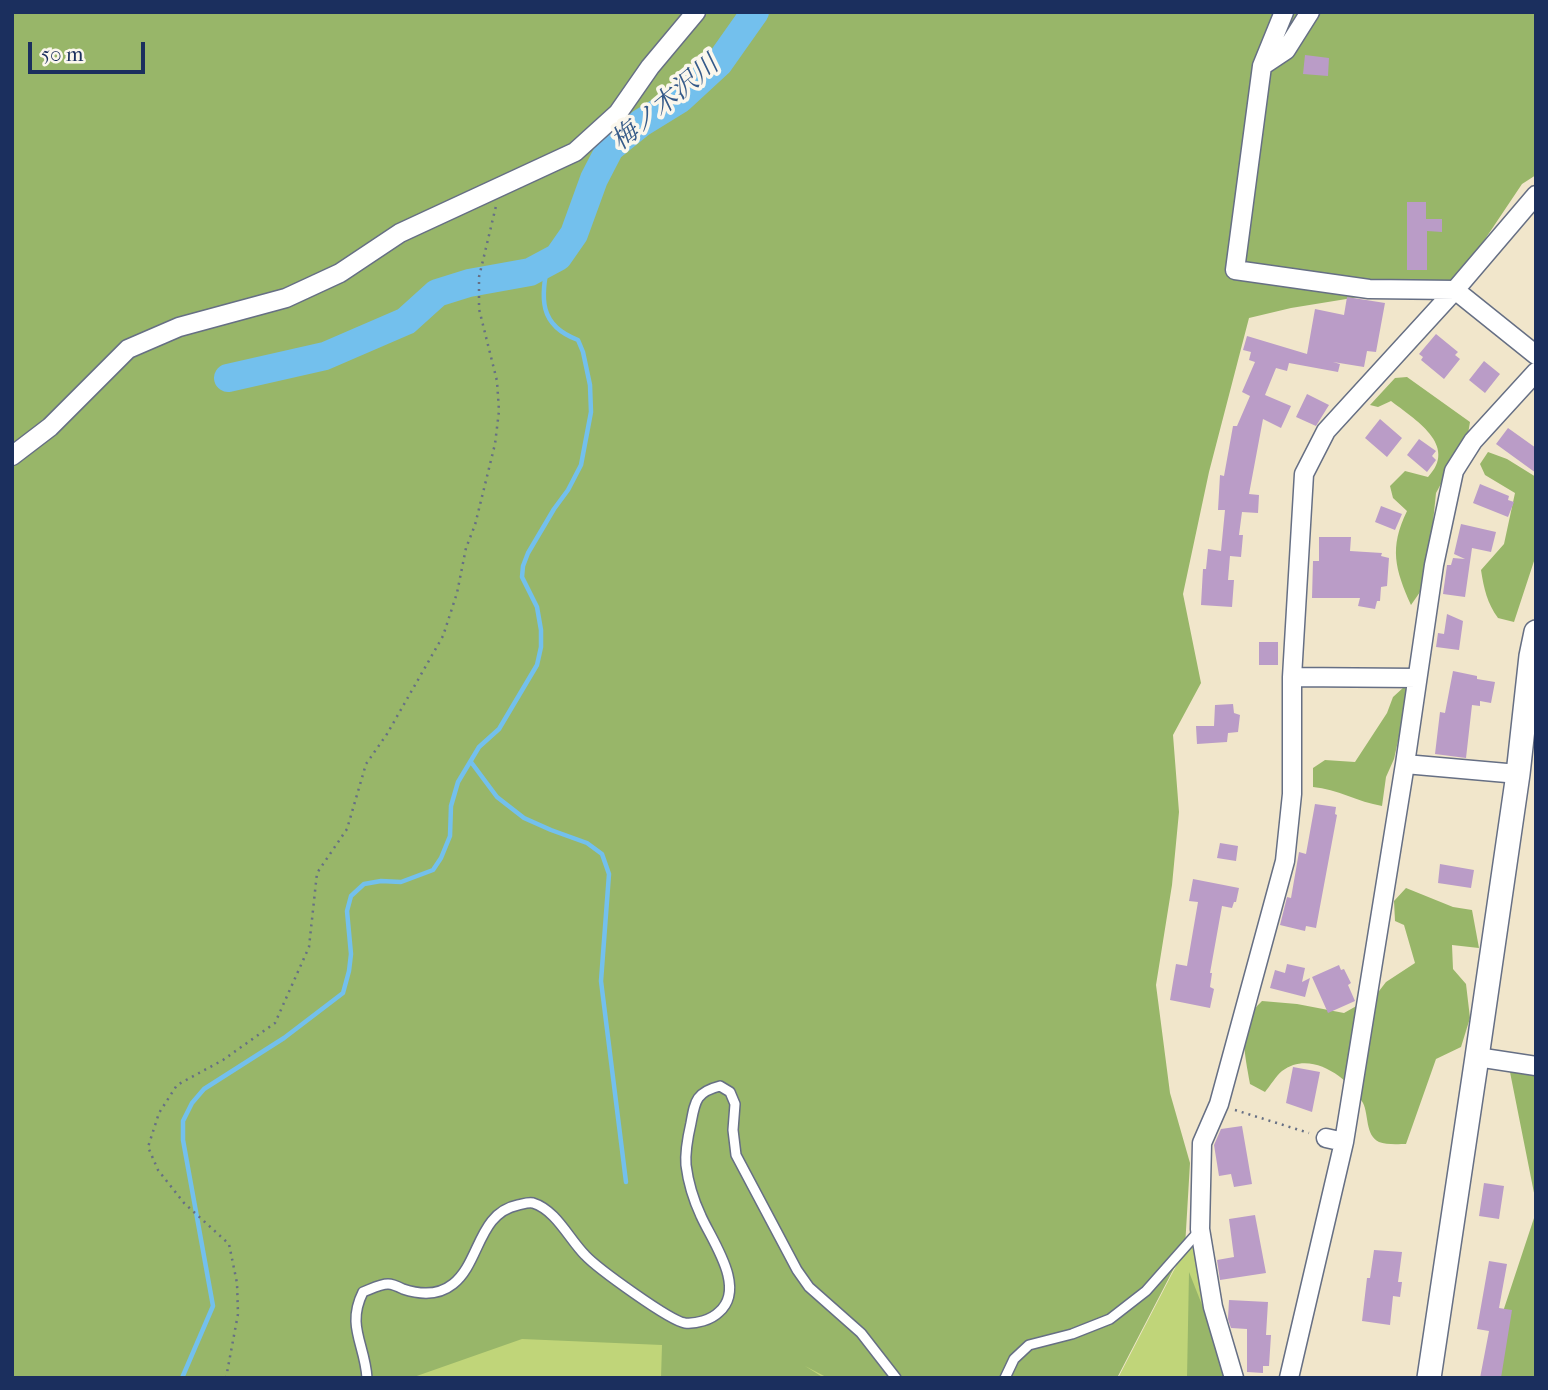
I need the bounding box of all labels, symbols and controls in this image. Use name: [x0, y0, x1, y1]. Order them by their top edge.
scale bar: [32, 28, 149, 72]
text: 50 m: [41, 42, 84, 66]
water label: 梅ノ木沢川: [606, 50, 726, 158]

